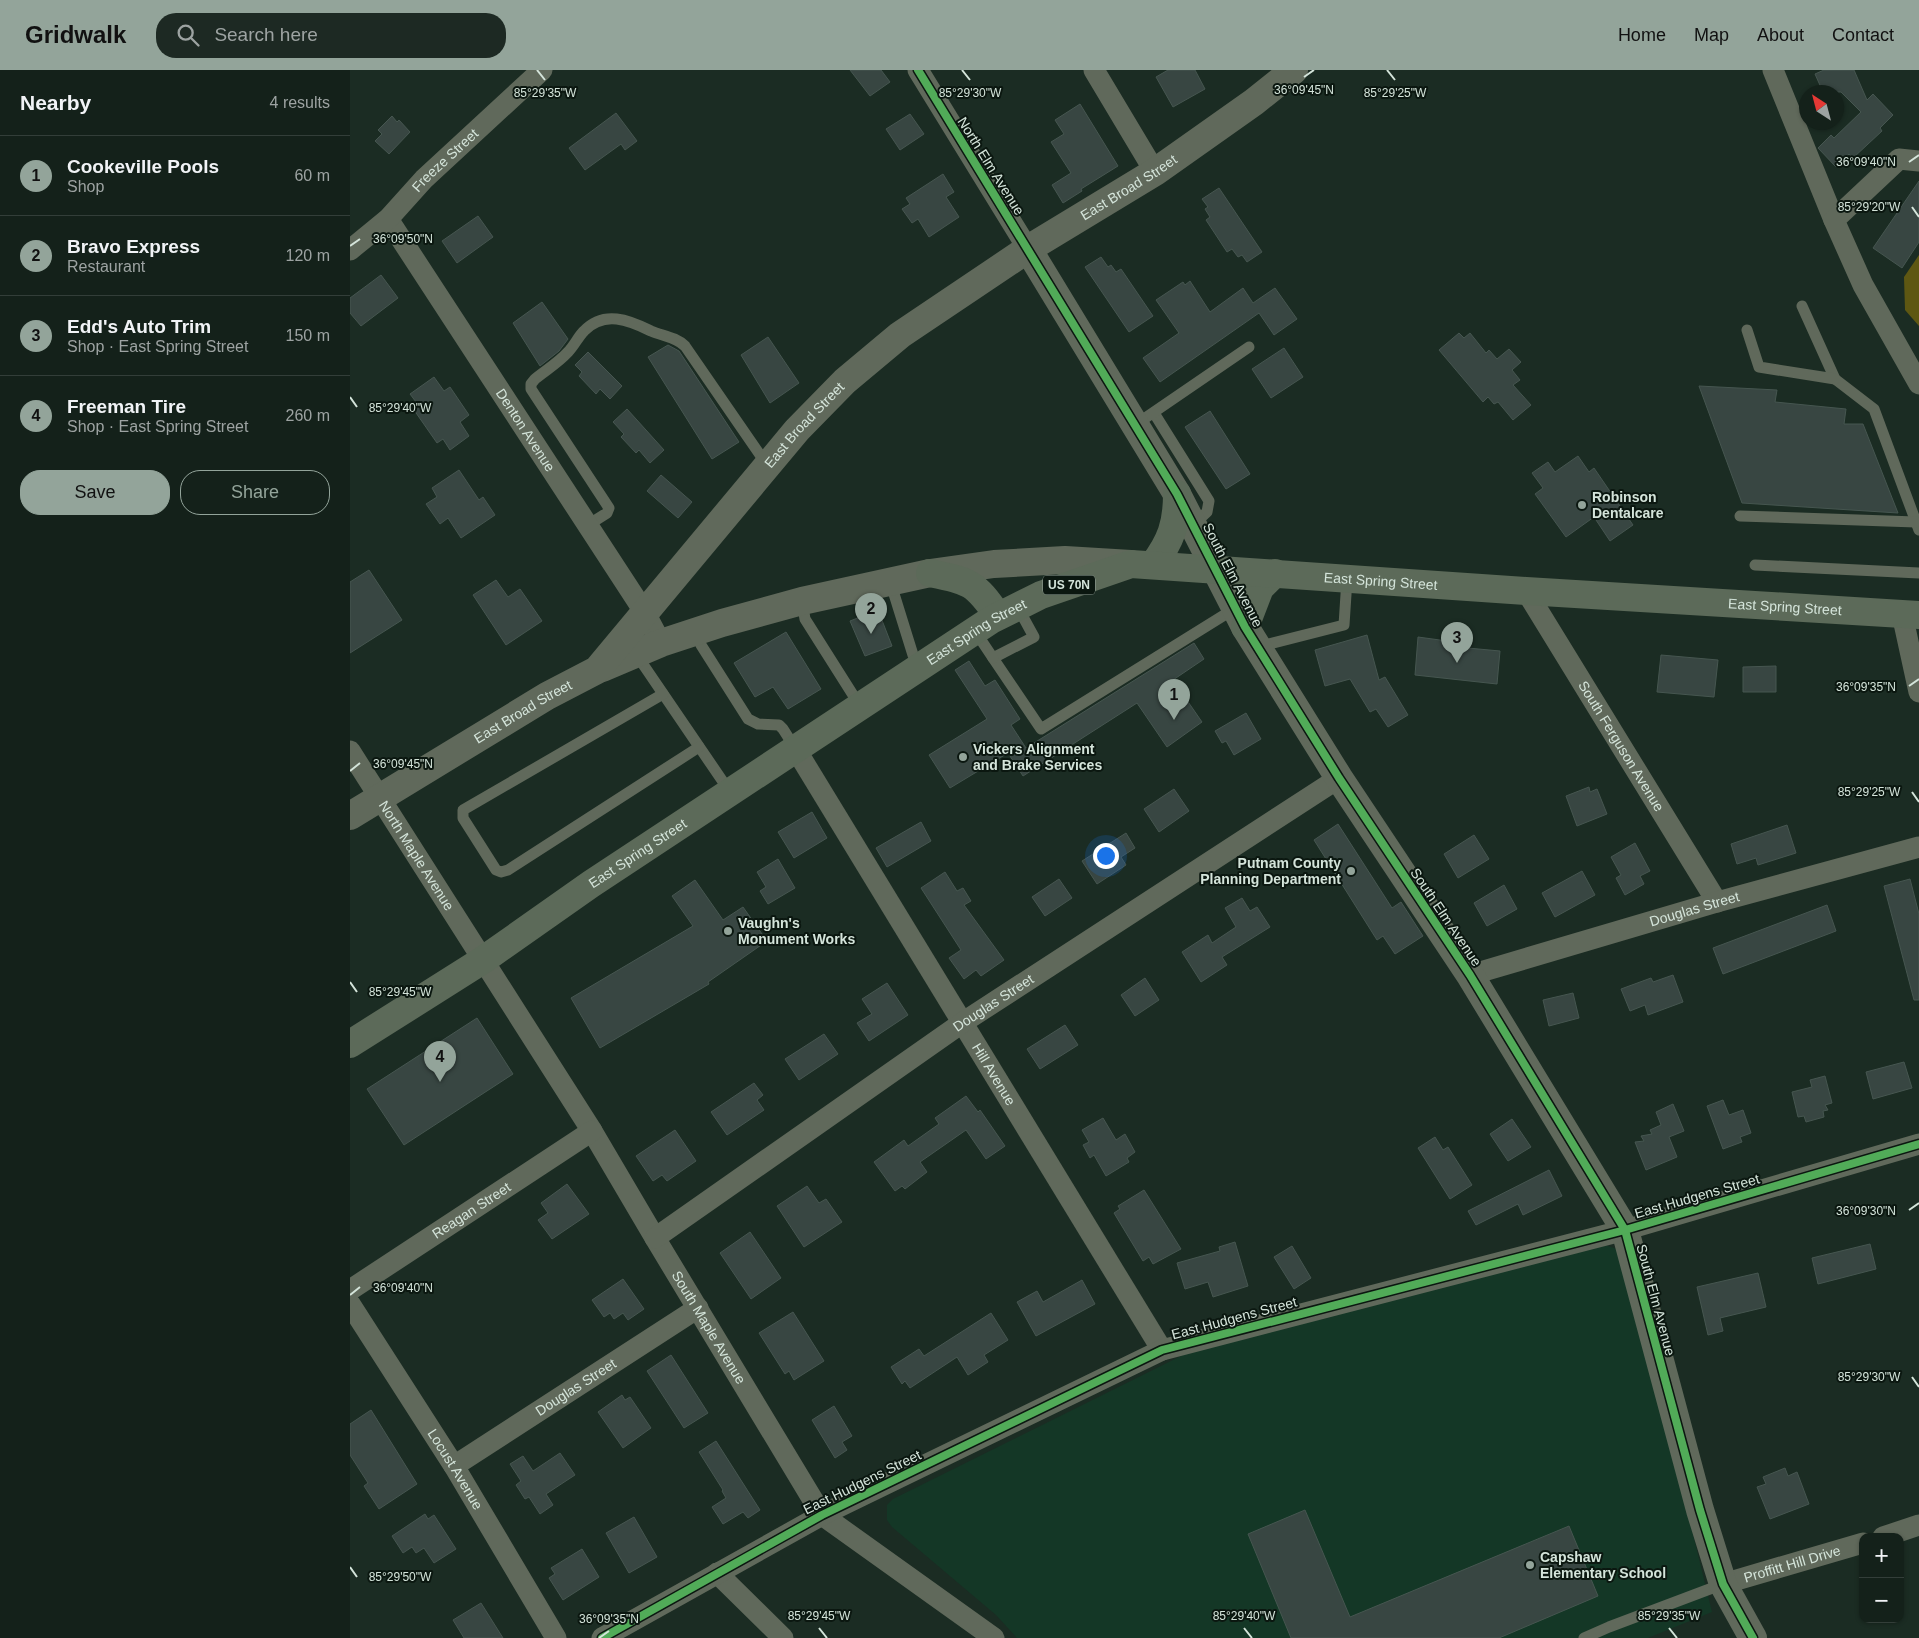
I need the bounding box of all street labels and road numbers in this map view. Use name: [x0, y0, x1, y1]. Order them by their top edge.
street label: North Elm Avenue: [954, 114, 1028, 218]
street label: Freeze Street: [408, 125, 481, 195]
street label: East Broad Street: [1078, 151, 1180, 223]
street label: East Broad Street: [761, 379, 847, 471]
street label: Denton Avenue: [493, 386, 559, 475]
street label: South Elm Avenue: [1200, 520, 1266, 630]
street label: East Spring Street: [1323, 569, 1438, 593]
road number: US 70N: [1043, 576, 1095, 594]
street label: East Spring Street: [1728, 595, 1842, 618]
street label: East Spring Street: [924, 596, 1029, 668]
street label: East Broad Street: [471, 677, 574, 747]
street label: South Ferguson Avenue: [1575, 678, 1667, 814]
street label: North Maple Avenue: [376, 798, 458, 914]
street label: East Spring Street: [586, 815, 689, 891]
street label: South Elm Avenue: [1407, 865, 1485, 969]
street label: Douglas Street: [1648, 888, 1741, 929]
street label: Douglas Street: [950, 971, 1037, 1035]
street label: Hill Avenue: [969, 1040, 1019, 1108]
street label: East Hudgens Street: [1633, 1170, 1761, 1221]
street label: Reagan Street: [429, 1179, 513, 1242]
street label: South Elm Avenue: [1633, 1242, 1679, 1358]
street label: South Maple Avenue: [669, 1268, 749, 1387]
street label: East Hudgens Street: [1170, 1294, 1299, 1342]
street label: Douglas Street: [532, 1355, 619, 1419]
street label: Locust Avenue: [424, 1426, 486, 1513]
street label: East Hudgens Street: [800, 1446, 924, 1518]
street label: Proffitt Hill Drive: [1742, 1542, 1843, 1586]

